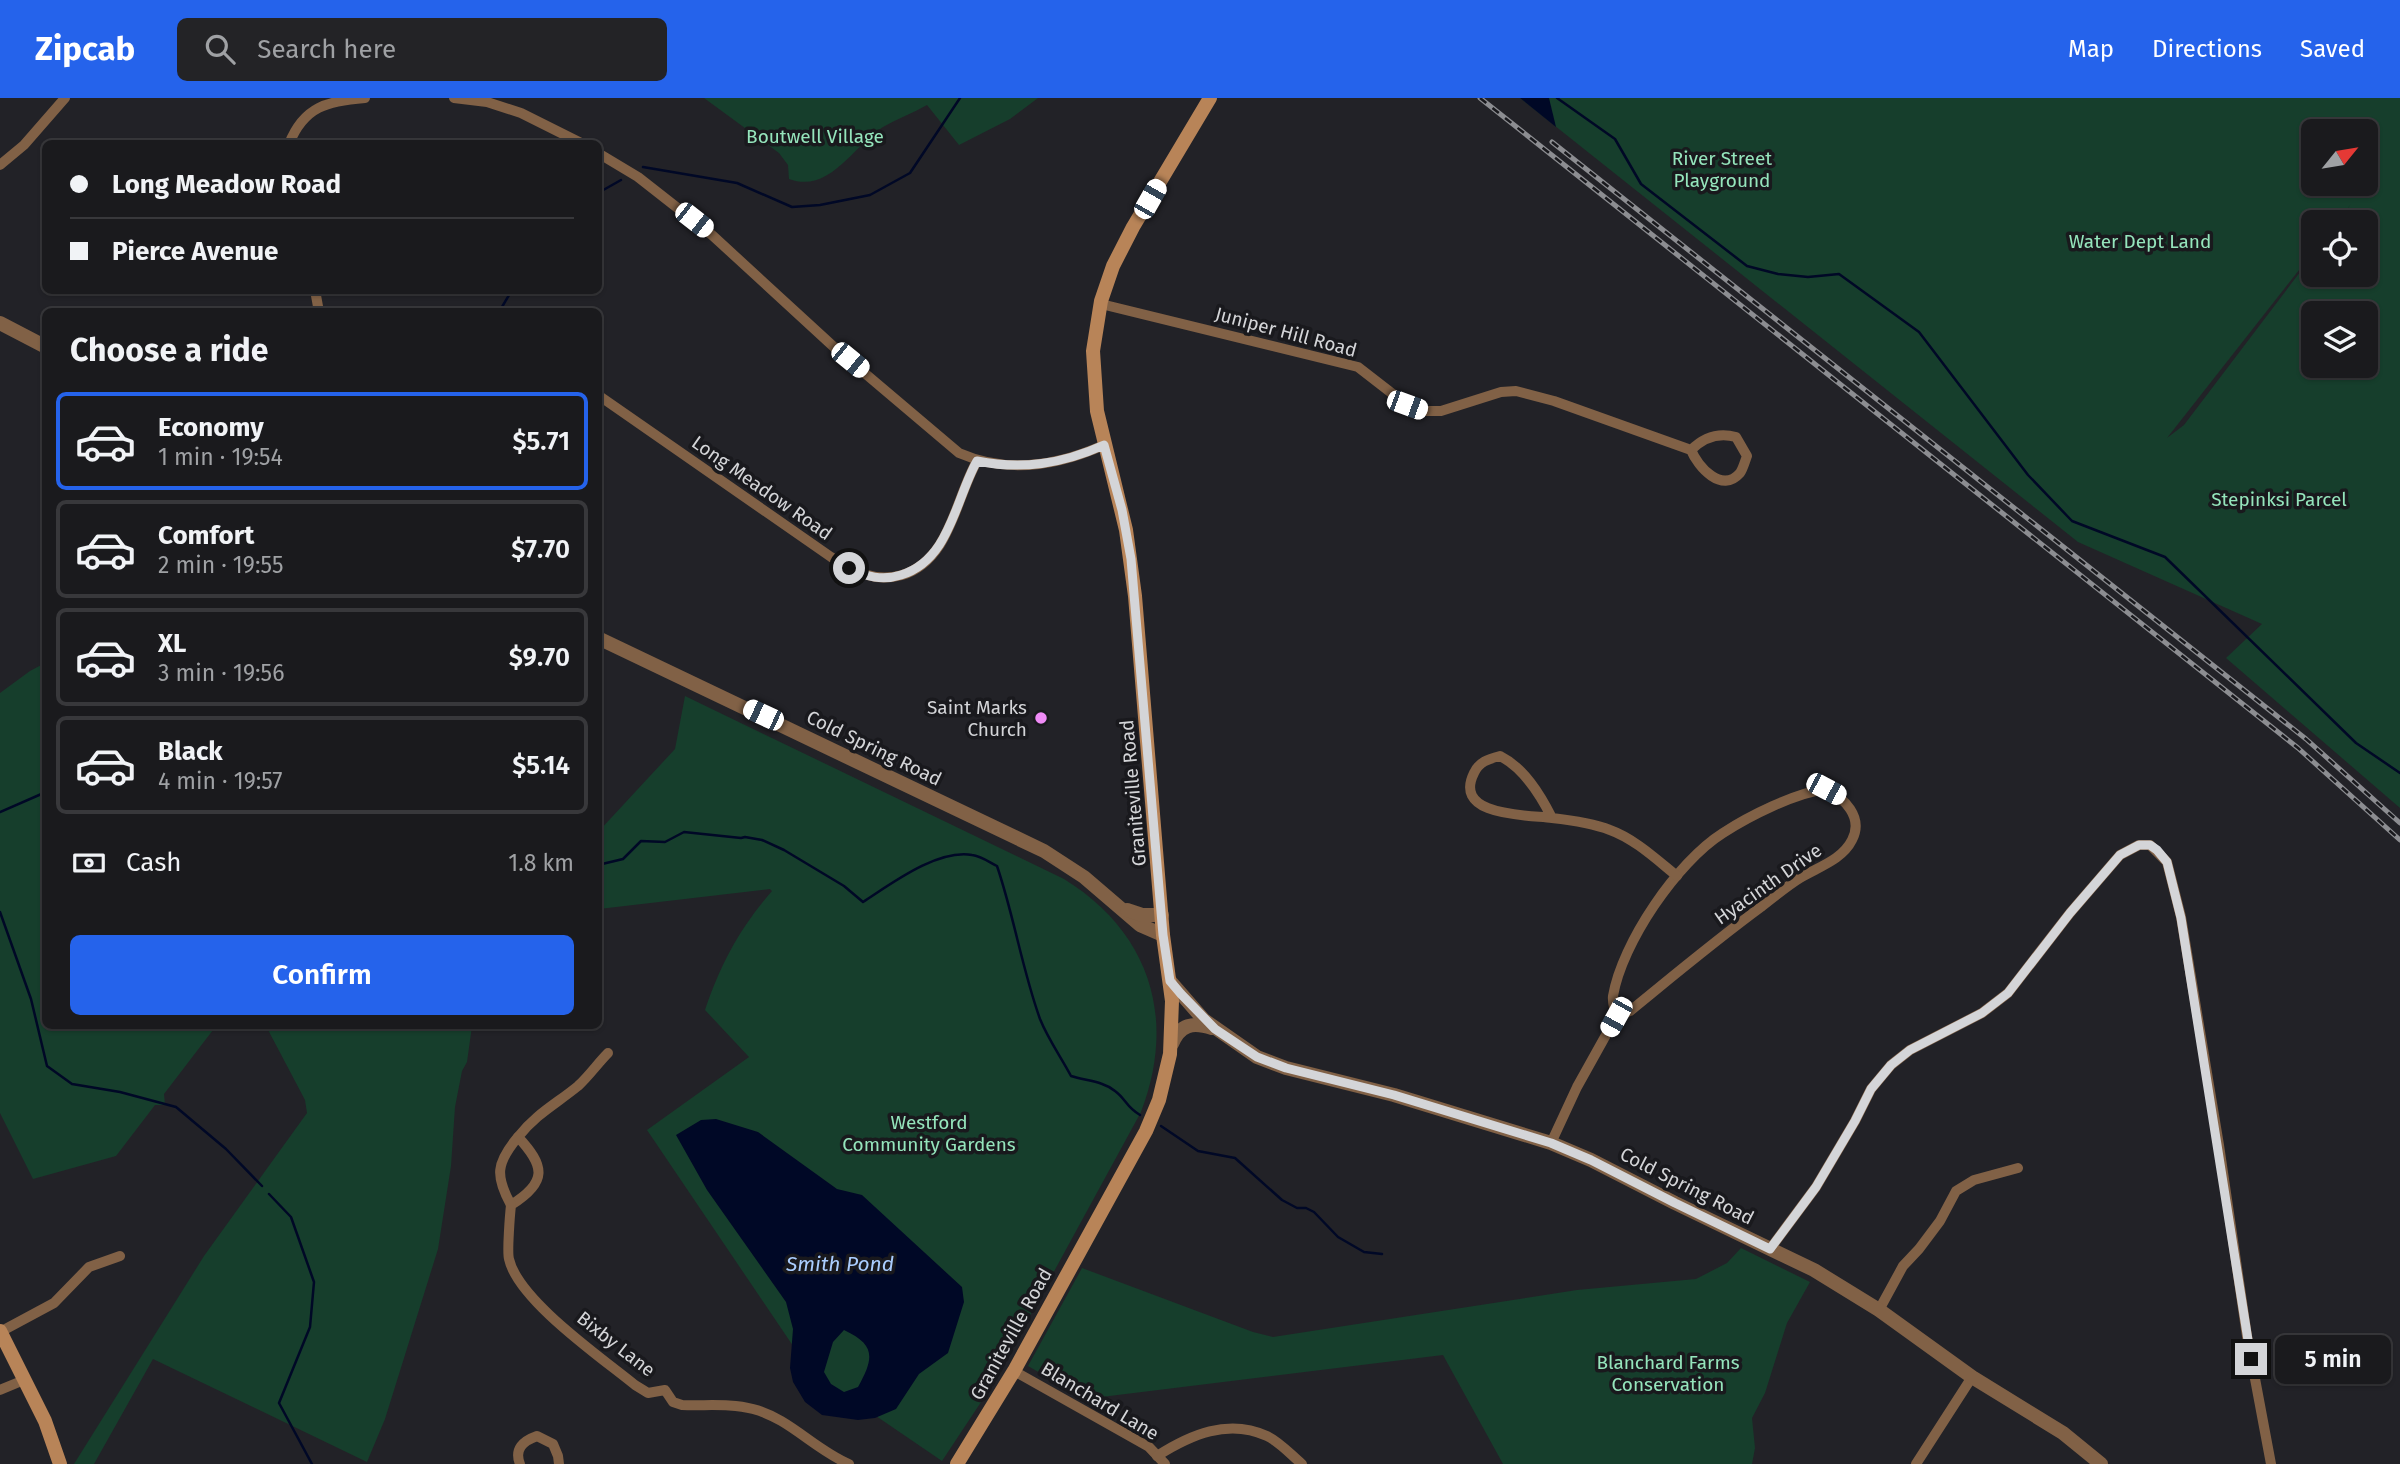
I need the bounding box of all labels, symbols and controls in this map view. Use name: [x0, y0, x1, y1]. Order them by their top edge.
search box: [177, 18, 667, 81]
text: Zipcab: [35, 29, 135, 69]
icon: search: [201, 30, 239, 68]
text: Search here: [257, 34, 396, 65]
text: Map: [2068, 35, 2114, 63]
text: Directions: [2152, 35, 2262, 63]
text: Saved: [2300, 35, 2365, 63]
north arrow: [2301, 119, 2378, 196]
map controls: [2301, 119, 2378, 378]
park label: Boutwell Village: [746, 125, 884, 148]
park label: River Street Playground: [1672, 147, 1772, 192]
text: Long Meadow Road: [112, 169, 341, 200]
car: [1131, 176, 1170, 222]
car: [671, 199, 718, 241]
button: locate: [2301, 210, 2378, 287]
park label: Water Dept Land: [2069, 230, 2211, 253]
text: Pierce Avenue: [112, 236, 278, 267]
button: layers: [2301, 301, 2378, 378]
street label: Juniper Hill Road: [1213, 302, 1359, 362]
text: Choose a ride: [70, 331, 268, 369]
car: [828, 339, 873, 381]
car: [1384, 388, 1431, 422]
icon: car: [74, 410, 137, 473]
text: Economy: [158, 412, 264, 443]
text: $5.71: [512, 426, 570, 457]
street label: Long Meadow Road: [687, 431, 837, 545]
text: 1 min · 19:54: [158, 443, 283, 471]
park label: Stepinksi Parcel: [2211, 488, 2347, 511]
icon: car: [74, 518, 137, 581]
text: Comfort: [158, 520, 254, 551]
text: $7.70: [511, 534, 570, 565]
text: 2 min · 19:55: [158, 551, 283, 579]
route start: [833, 552, 865, 584]
icon: car: [74, 626, 137, 689]
text: XL: [158, 628, 186, 659]
text: $9.70: [509, 642, 570, 673]
text: 3 min · 19:56: [158, 659, 284, 687]
place label: Saint Marks Church: [927, 696, 1027, 741]
car: [740, 697, 787, 733]
street label: Cold Spring Road: [803, 705, 945, 791]
marker: Saint Marks Church: [1033, 710, 1049, 726]
street label: Graniteville Road: [1115, 719, 1151, 867]
icon: car: [74, 734, 137, 797]
text: Black: [158, 736, 223, 767]
text: $5.14: [512, 750, 570, 781]
text: 4 min · 19:57: [158, 767, 283, 795]
car: [1803, 770, 1850, 808]
street label: Hyacinth Drive: [1710, 839, 1826, 929]
icon: cash: [70, 844, 108, 882]
text: Cash: [126, 847, 182, 878]
text: 1.8 km: [508, 849, 574, 877]
button: Confirm: [70, 935, 574, 1015]
car: [1597, 994, 1636, 1040]
park label: Westford Community Gardens: [842, 1111, 1016, 1156]
street label: Cold Spring Road: [1616, 1142, 1758, 1230]
water label: Smith Pond: [785, 1251, 894, 1277]
street label: Graniteville Road: [965, 1264, 1057, 1404]
street label: Bixby Lane: [572, 1306, 660, 1382]
callout: 5 min: [2276, 1334, 2391, 1384]
route end: [2235, 1343, 2267, 1375]
text: 5 min: [2304, 1345, 2362, 1373]
park label: Blanchard Farms Conservation: [1596, 1351, 1740, 1396]
street label: Blanchard Lane: [1037, 1357, 1163, 1445]

